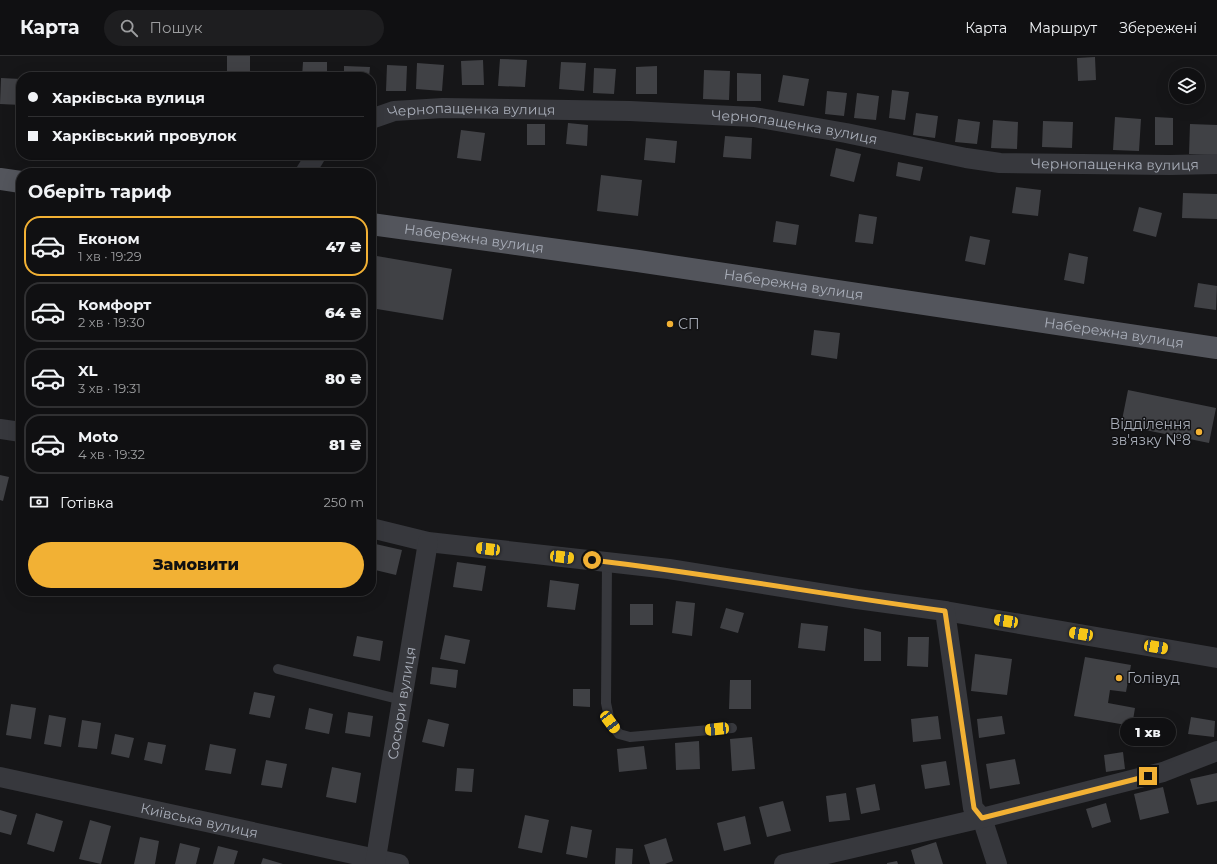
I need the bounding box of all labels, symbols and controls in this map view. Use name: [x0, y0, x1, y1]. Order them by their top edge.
search box: [104, 10, 384, 46]
text: Карта: [20, 16, 80, 39]
icon: search: [118, 17, 140, 39]
text: Пошук: [150, 18, 202, 37]
text: Карта: [965, 19, 1007, 37]
text: Маршрут: [1029, 19, 1097, 37]
text: Збережені: [1119, 19, 1197, 37]
map controls: [1169, 68, 1205, 104]
button: layers: [1169, 68, 1205, 104]
text: Харківська вулиця: [52, 88, 205, 107]
street label: Чернопащенка вулиця: [385, 99, 556, 122]
street label: Чернопащенка вулиця: [711, 106, 879, 148]
text: Харківський провулок: [52, 126, 237, 145]
street label: Чернопащенка вулиця: [1031, 154, 1199, 174]
text: Оберіть тариф: [28, 181, 172, 203]
street label: Набережна вулиця: [403, 220, 545, 257]
icon: car: [30, 228, 66, 264]
text: Економ: [78, 229, 140, 248]
text: 47 ₴: [326, 237, 362, 256]
text: 1 хв · 19:29: [78, 248, 142, 264]
street label: Набережна вулиця: [723, 265, 865, 304]
icon: car: [30, 294, 66, 330]
text: Комфорт: [78, 295, 151, 314]
text: 64 ₴: [325, 303, 362, 322]
street label: Набережна вулиця: [1043, 313, 1185, 352]
text: 2 хв · 19:30: [78, 314, 145, 330]
place label: СП: [678, 315, 700, 333]
marker: СП: [665, 319, 675, 329]
icon: car: [30, 360, 66, 396]
text: XL: [78, 361, 97, 380]
text: 80 ₴: [325, 369, 362, 388]
text: 3 хв · 19:31: [78, 380, 141, 396]
place label: Відділення зв'язку №8: [1110, 415, 1191, 449]
icon: car: [30, 426, 66, 462]
text: Moto: [78, 427, 118, 446]
marker: Відділення зв'язку №8: [1194, 427, 1204, 437]
text: 81 ₴: [329, 435, 362, 454]
text: 4 хв · 19:32: [78, 446, 145, 462]
icon: cash: [28, 491, 50, 513]
text: Готівка: [60, 493, 114, 512]
text: 250 m: [323, 494, 364, 510]
button: Замовити: [28, 542, 364, 588]
car: [475, 542, 501, 556]
car: [549, 550, 575, 564]
route start: [583, 551, 601, 569]
car: [993, 613, 1019, 629]
car: [1068, 626, 1094, 642]
car: [1143, 639, 1169, 655]
street label: Сосюри вулиця: [383, 645, 420, 761]
place label: Голівуд: [1127, 669, 1180, 687]
marker: Голівуд: [1114, 673, 1124, 683]
car: [598, 709, 622, 735]
callout: 1 хв: [1120, 718, 1176, 746]
car: [704, 722, 730, 736]
text: 1 хв: [1135, 724, 1161, 740]
route end: [1139, 767, 1157, 785]
street label: Київська вулиця: [139, 799, 260, 842]

